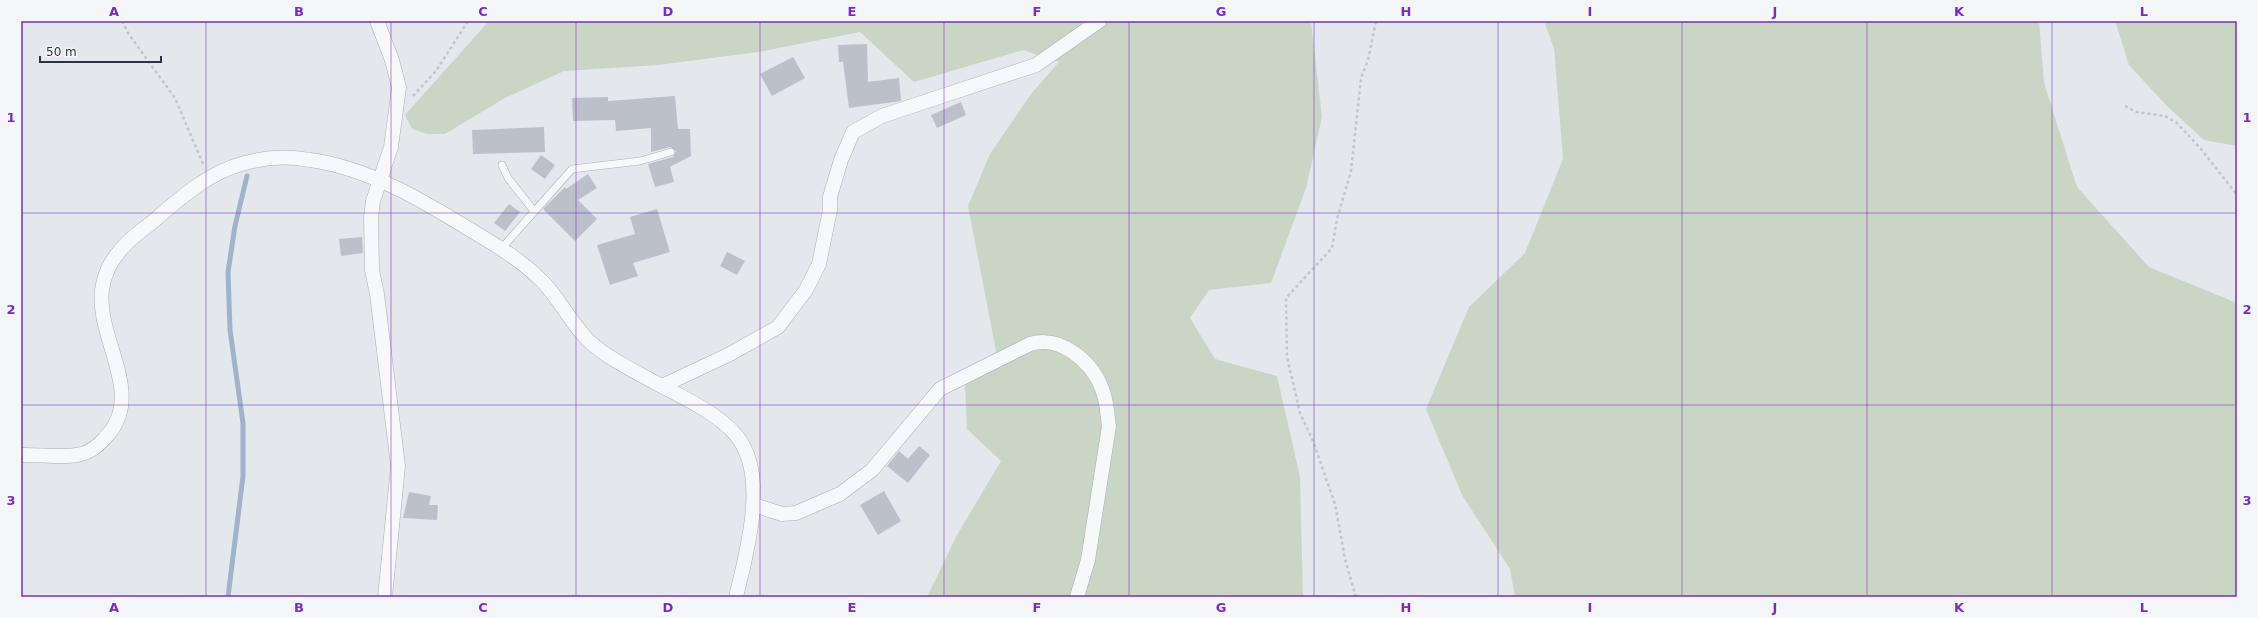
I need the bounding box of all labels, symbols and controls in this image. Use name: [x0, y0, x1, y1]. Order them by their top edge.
text: A: [109, 4, 119, 19]
text: B: [294, 4, 304, 19]
text: C: [478, 4, 488, 19]
text: D: [663, 4, 674, 19]
text: E: [848, 4, 856, 19]
text: F: [1033, 4, 1041, 19]
text: G: [1216, 4, 1226, 19]
text: H: [1401, 4, 1411, 19]
text: I: [1588, 4, 1592, 19]
text: J: [1772, 4, 1777, 19]
text: K: [1954, 4, 1965, 19]
text: L: [2140, 4, 2148, 19]
scale bar: [40, 38, 161, 64]
text: 50 m: [46, 45, 77, 59]
text: 1: [6, 110, 16, 125]
text: 1: [2242, 110, 2252, 125]
text: 2: [6, 302, 16, 317]
text: 2: [2242, 302, 2252, 317]
text: 3: [6, 493, 16, 508]
text: 3: [2242, 493, 2252, 508]
text: A: [109, 600, 119, 615]
text: B: [294, 600, 304, 615]
text: C: [478, 600, 488, 615]
text: D: [663, 600, 674, 615]
text: E: [848, 600, 856, 615]
text: F: [1033, 600, 1041, 615]
text: G: [1216, 600, 1226, 615]
text: H: [1401, 600, 1411, 615]
text: I: [1588, 600, 1592, 615]
text: J: [1772, 600, 1777, 615]
text: K: [1954, 600, 1965, 615]
text: L: [2140, 600, 2148, 615]

